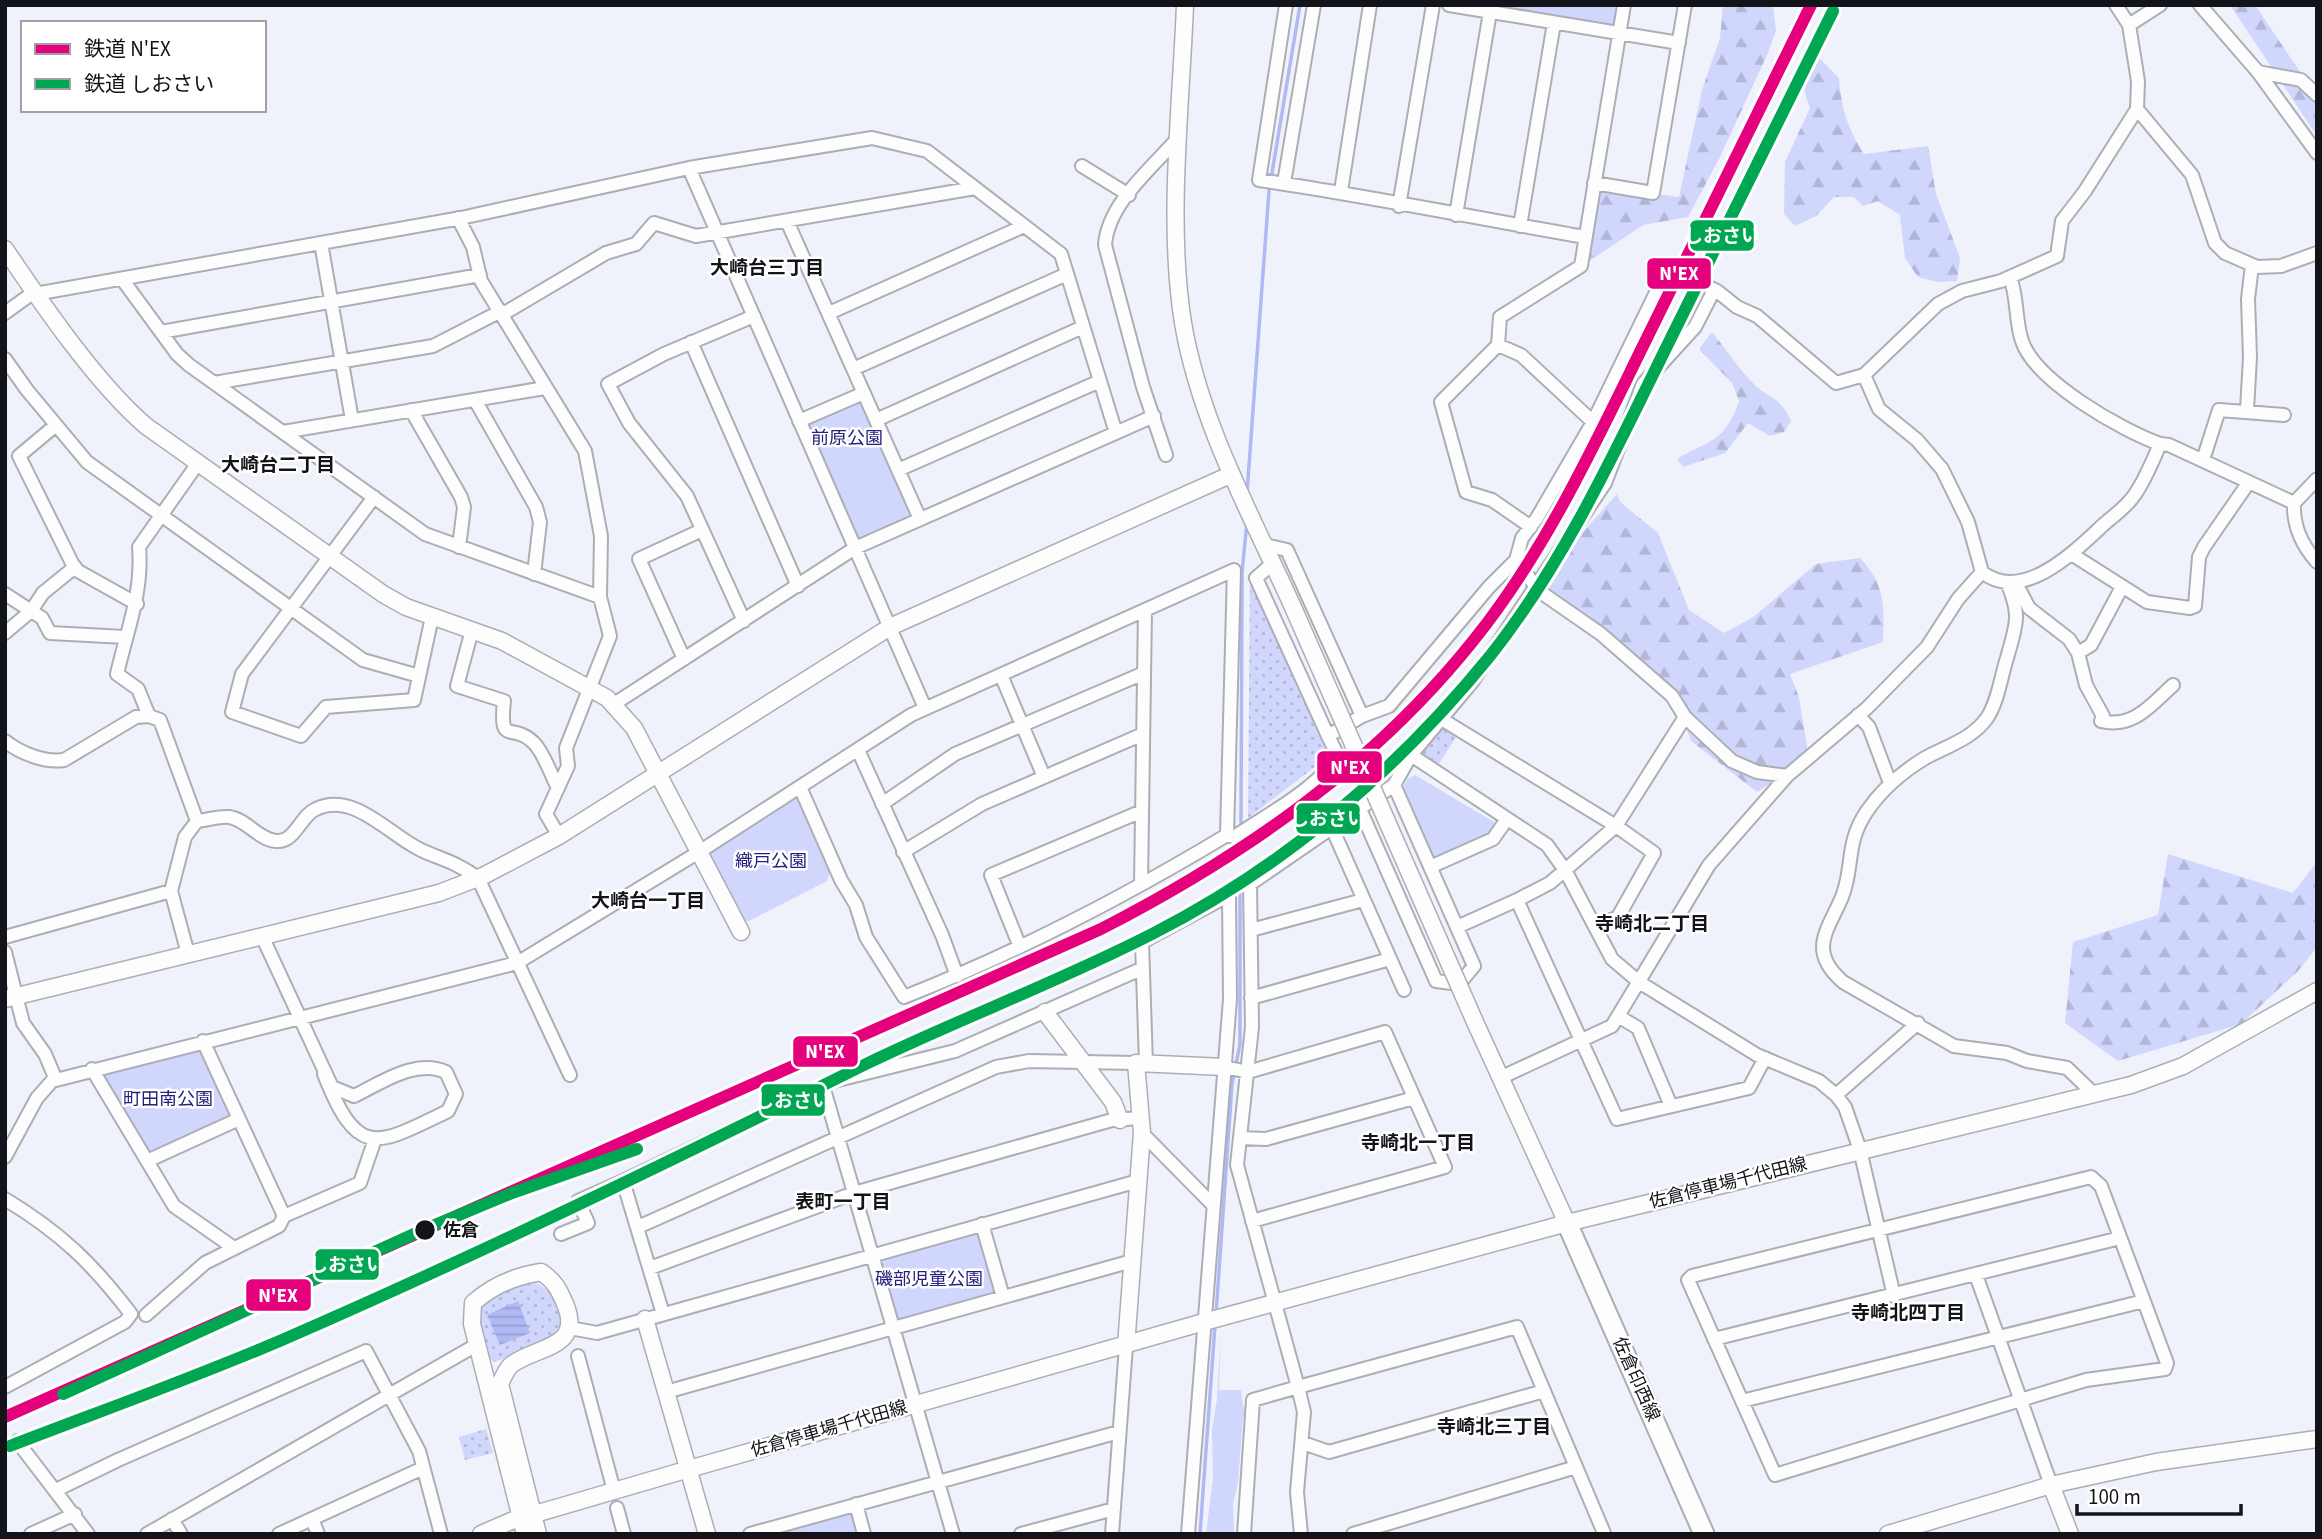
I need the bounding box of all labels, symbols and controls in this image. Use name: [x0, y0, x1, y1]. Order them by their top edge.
legend: [21, 21, 266, 112]
text: 鉄道 N'EX: [84, 34, 171, 64]
text: 鉄道 しおさい: [84, 69, 214, 99]
line badge: しおさい: [1689, 219, 1755, 252]
text: しおさい: [1684, 223, 1760, 250]
district label: 大崎台三丁目: [710, 255, 824, 282]
line badge: N'EX: [1646, 257, 1712, 290]
text: N'EX: [1659, 261, 1699, 288]
park label: 前原公園: [811, 426, 883, 451]
district label: 大崎台二丁目: [221, 452, 335, 479]
line badge: N'EX: [1316, 750, 1383, 784]
text: N'EX: [1330, 755, 1370, 782]
line badge: しおさい: [1295, 802, 1361, 835]
text: しおさい: [1290, 806, 1366, 833]
park label: 織戸公園: [735, 849, 807, 874]
district label: 大崎台一丁目: [591, 888, 705, 915]
district label: 寺崎北二丁目: [1595, 911, 1709, 938]
line badge: N'EX: [792, 1035, 859, 1068]
text: N'EX: [805, 1039, 845, 1066]
line badge: しおさい: [760, 1083, 826, 1117]
park label: 町田南公園: [123, 1087, 213, 1112]
text: しおさい: [755, 1088, 831, 1115]
district label: 寺崎北一丁目: [1361, 1130, 1475, 1157]
street label: 佐倉停車場千代田線: [1646, 1151, 1810, 1215]
district label: 表町一丁目: [795, 1189, 891, 1216]
marker: 佐倉: [413, 1218, 437, 1242]
place label: 佐倉: [443, 1218, 479, 1243]
line badge: しおさい: [314, 1248, 380, 1281]
text: しおさい: [309, 1252, 385, 1279]
park label: 磯部児童公園: [875, 1267, 983, 1292]
line badge: N'EX: [245, 1278, 312, 1312]
text: N'EX: [258, 1283, 298, 1310]
district label: 寺崎北四丁目: [1851, 1300, 1965, 1327]
street label: 佐倉印西線: [1606, 1333, 1666, 1425]
street label: 佐倉停車場千代田線: [748, 1395, 910, 1463]
district label: 寺崎北三丁目: [1437, 1414, 1551, 1441]
scale bar: [2077, 1472, 2242, 1516]
text: 100 m: [2088, 1482, 2141, 1512]

